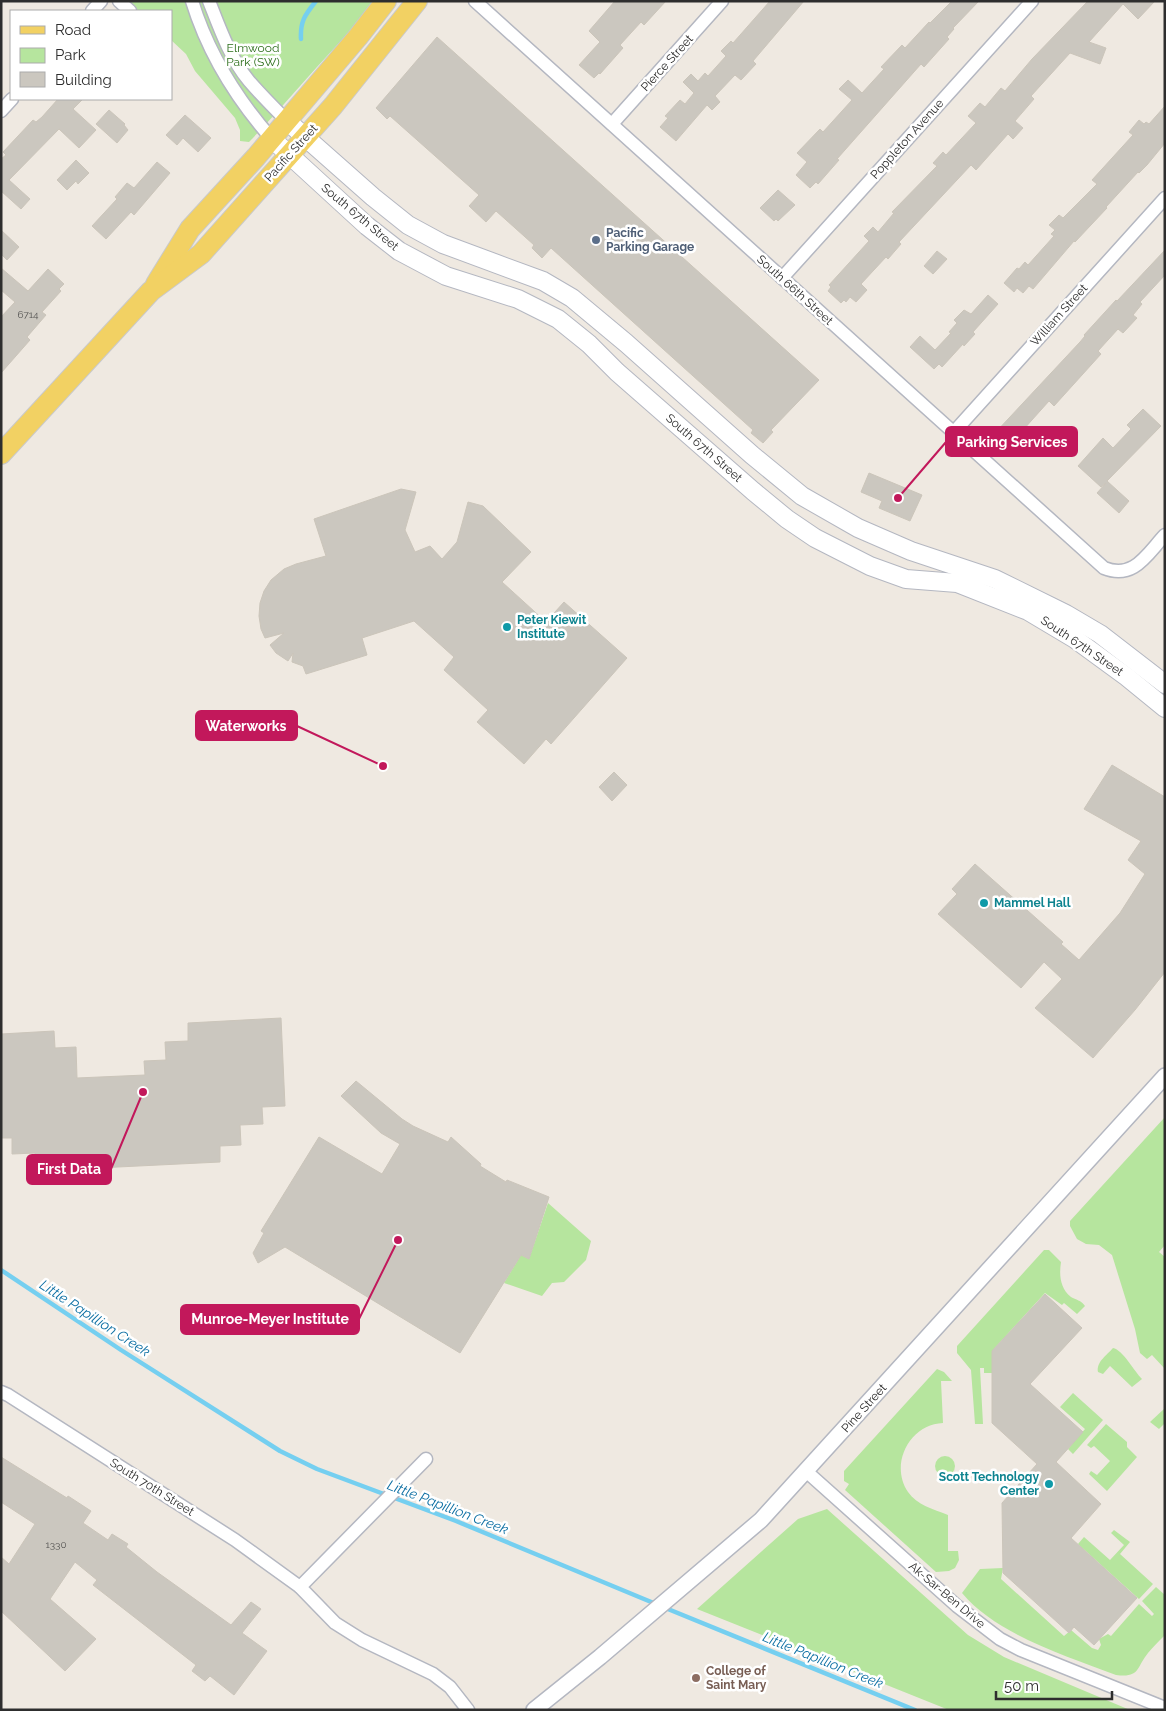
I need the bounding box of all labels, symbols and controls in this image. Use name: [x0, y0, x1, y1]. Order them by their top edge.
legend: [10, 10, 172, 100]
text: Road: [55, 21, 91, 39]
street label: Pierce Street: [638, 32, 696, 94]
park label: Elmwood Park (SW): [226, 41, 280, 69]
text: Park: [55, 46, 86, 64]
text: Building: [55, 71, 112, 89]
street label: Poppleton Avenue: [868, 96, 946, 182]
street label: Pacific Street: [262, 122, 320, 184]
street label: South 67th Street: [318, 181, 402, 253]
place label: Pacific Parking Garage: [606, 226, 694, 254]
marker: Pacific Parking Garage: [590, 234, 602, 246]
street label: South 66th Street: [754, 252, 836, 328]
street label: William Street: [1028, 281, 1090, 349]
house number: 6714: [17, 309, 39, 320]
street label: South 67th Street: [663, 411, 745, 485]
callout: Parking Services: [946, 427, 1077, 456]
text: Parking Services: [957, 434, 1068, 450]
place label: Peter Kiewit Institute: [517, 613, 587, 641]
street label: South 67th Street: [1038, 613, 1126, 679]
marker: Peter Kiewit Institute: [501, 621, 513, 633]
callout: Waterworks: [196, 711, 297, 740]
text: Waterworks: [205, 718, 287, 734]
place label: Mammel Hall: [994, 896, 1071, 910]
marker: Mammel Hall: [978, 897, 990, 909]
callout: First Data: [27, 1155, 111, 1184]
text: First Data: [37, 1161, 101, 1177]
water label: Little Papillion Creek: [37, 1276, 154, 1360]
callout: Munroe-Meyer Institute: [181, 1305, 359, 1334]
text: Munroe-Meyer Institute: [191, 1311, 349, 1327]
street label: Pine Street: [839, 1381, 889, 1435]
street label: South 70th Street: [107, 1455, 197, 1519]
place label: Scott Technology Center: [939, 1470, 1039, 1498]
water label: Little Papillion Creek: [385, 1477, 511, 1538]
marker: Scott Technology Center: [1043, 1478, 1055, 1490]
house number: 1330: [45, 1539, 67, 1550]
street label: Ak-Sar-Ben Drive: [906, 1559, 988, 1631]
water label: Little Papillion Creek: [761, 1629, 886, 1692]
place label: College of Saint Mary: [706, 1664, 767, 1692]
scale bar: [996, 1668, 1112, 1700]
marker: College of Saint Mary: [690, 1672, 702, 1684]
text: 50 m: [1004, 1677, 1039, 1695]

